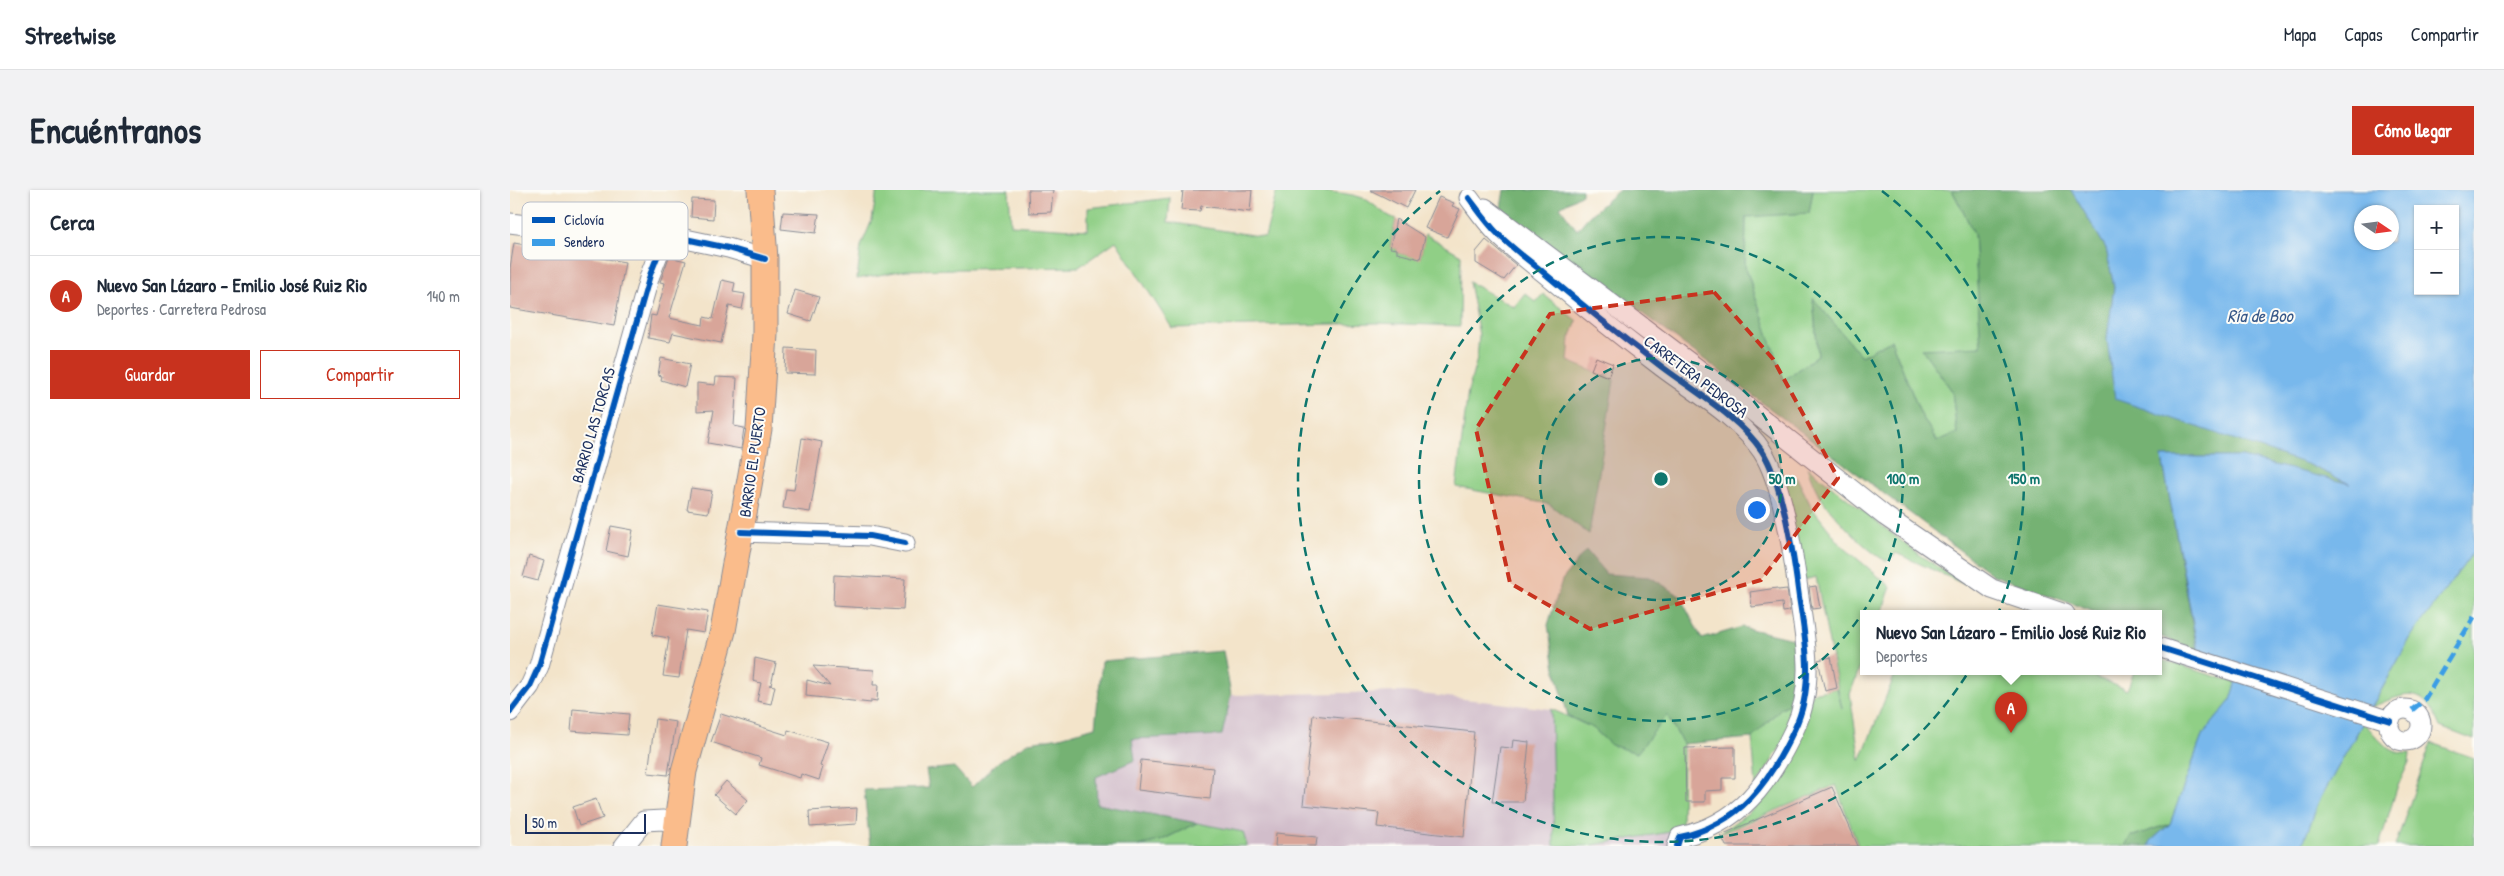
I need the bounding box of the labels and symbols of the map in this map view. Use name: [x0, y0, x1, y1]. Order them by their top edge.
legend: [522, 202, 688, 260]
north arrow: [2354, 205, 2399, 250]
text: Ciclovía: [564, 210, 604, 229]
text: Sendero: [564, 232, 605, 251]
water label: Ría de Boo: [2227, 303, 2294, 328]
street label: CARRETERA PEDROSA: [1639, 330, 1753, 423]
street label: BARRIO LAS TORCAS: [566, 364, 620, 485]
street label: BARRIO EL PUERTO: [733, 406, 771, 518]
text: 50 m: [1769, 468, 1795, 489]
text: 100 m: [1887, 468, 1919, 489]
text: 150 m: [2008, 468, 2040, 489]
centre of rings: [1652, 470, 1670, 488]
your location: [1744, 497, 1770, 523]
pin: A: [1995, 692, 2027, 733]
scale bar: [525, 811, 646, 834]

